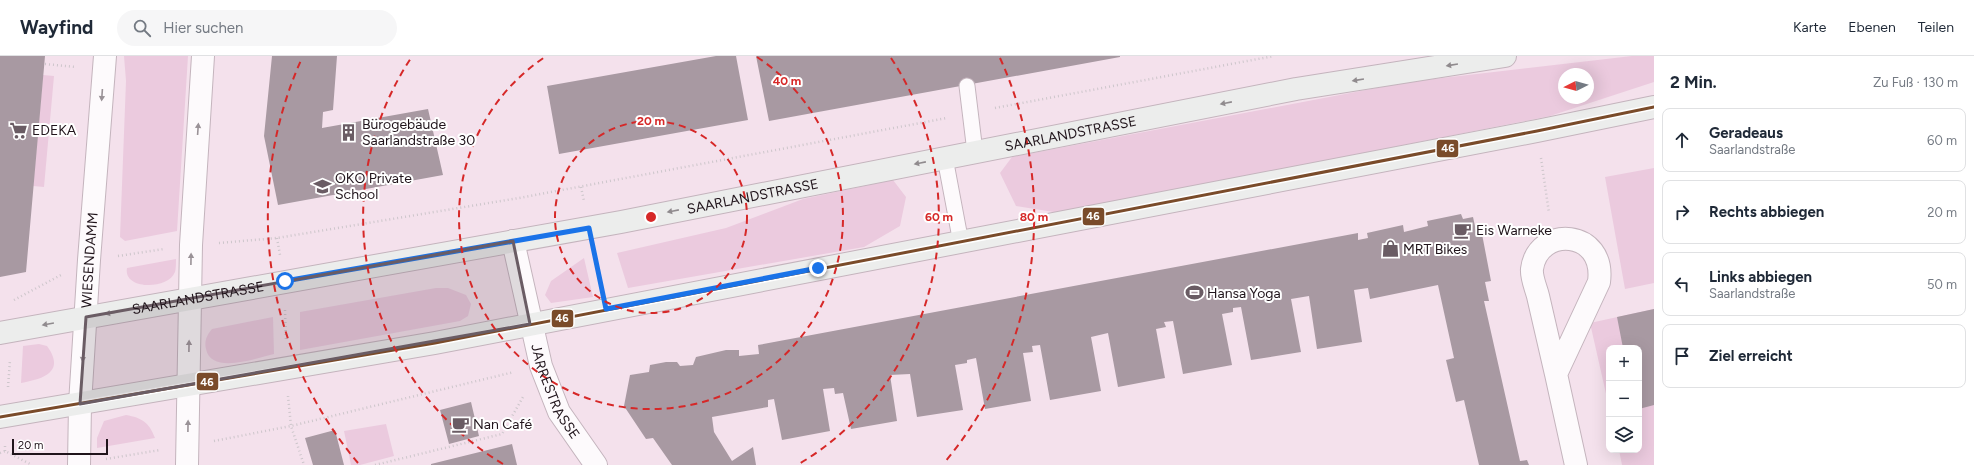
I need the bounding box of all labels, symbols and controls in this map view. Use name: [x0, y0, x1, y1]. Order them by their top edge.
search box: [117, 10, 397, 46]
text: Wayfind: [20, 16, 93, 39]
icon: search: [131, 17, 153, 39]
text: Hier suchen: [163, 19, 243, 37]
text: Karte: [1793, 19, 1826, 36]
text: Ebenen: [1848, 19, 1896, 36]
text: Teilen: [1918, 19, 1954, 36]
one-way arrow: [1446, 62, 1458, 68]
north arrow: [1558, 68, 1594, 104]
text: 2 Min.: [1670, 72, 1717, 92]
text: 40 m: [773, 74, 801, 88]
text: Zu Fuß · 130 m: [1873, 75, 1958, 90]
one-way arrow: [1352, 77, 1364, 83]
one-way arrow: [99, 89, 106, 101]
one-way arrow: [1220, 100, 1232, 106]
street label: SAARLANDSTRASSE: [1003, 112, 1138, 155]
text: 20 m: [637, 114, 665, 128]
place label: Bürogebäude Saarlandstraße 30: [362, 116, 475, 149]
supermarket icon: EDEKA: [9, 120, 29, 140]
place label: EDEKA: [32, 122, 77, 139]
building icon: Bürogebäude Saarlandstraße 30: [339, 122, 359, 142]
one-way arrow: [195, 123, 201, 135]
text: Geradeaus: [1709, 124, 1783, 142]
icon: ahead: [1671, 129, 1693, 151]
text: 60 m: [1927, 133, 1957, 148]
line badge: 46: [1436, 139, 1459, 158]
text: 46: [1441, 142, 1455, 155]
text: Saarlandstraße: [1709, 142, 1795, 157]
one-way arrow: [914, 160, 926, 166]
place label: OKO Private School: [335, 170, 412, 203]
street label: SAARLANDSTRASSE: [685, 175, 820, 217]
school or university icon: OKO Private School: [312, 176, 332, 196]
icon: right: [1671, 201, 1693, 223]
text: Rechts abbiegen: [1709, 203, 1824, 221]
text: 20 m: [1927, 205, 1957, 220]
line badge: 46: [1082, 207, 1105, 226]
one-way arrow: [667, 209, 679, 215]
centre of rings: [644, 210, 658, 224]
text: 60 m: [925, 210, 953, 224]
text: 80 m: [1020, 210, 1048, 224]
text: 46: [1086, 210, 1100, 223]
street label: WIESENDAMM: [77, 212, 101, 309]
cafe icon: Eis Warneke: [1453, 220, 1473, 240]
place label: Eis Warneke: [1476, 222, 1552, 239]
shop icon: MRT Bikes: [1380, 239, 1400, 259]
place label: MRT Bikes: [1403, 241, 1467, 258]
one-way arrow: [188, 252, 194, 265]
route end: [809, 259, 827, 277]
text: Links abbiegen: [1709, 268, 1812, 286]
route start: [276, 272, 294, 290]
icon: left: [1671, 273, 1693, 295]
street label: SAARLANDSTRASSE: [131, 277, 265, 318]
text: 50 m: [1927, 277, 1957, 292]
sports icon: Hansa Yoga: [1184, 283, 1204, 303]
place label: Hansa Yoga: [1207, 285, 1281, 302]
text: Saarlandstraße: [1709, 286, 1795, 301]
line badge: 46: [551, 309, 574, 328]
one-way arrow: [105, 310, 117, 316]
text: 46: [555, 312, 569, 325]
one-way arrow: [42, 321, 54, 327]
one-way arrow: [186, 340, 193, 352]
street label: JARRESTRASSE: [528, 342, 584, 442]
map controls: [1606, 345, 1642, 453]
button: +: [1606, 345, 1642, 381]
icon: arrive: [1671, 345, 1693, 367]
text: Ziel erreicht: [1709, 347, 1793, 365]
one-way arrow: [80, 350, 87, 362]
line badge: 46: [196, 372, 219, 391]
text: 46: [200, 376, 214, 389]
button: −: [1606, 381, 1642, 417]
cafe icon: Nan Café: [450, 414, 470, 434]
place label: Nan Café: [473, 416, 533, 433]
button: layers: [1606, 417, 1642, 453]
one-way arrow: [185, 419, 191, 432]
scale bar: [12, 437, 108, 456]
text: 20 m: [18, 439, 43, 452]

